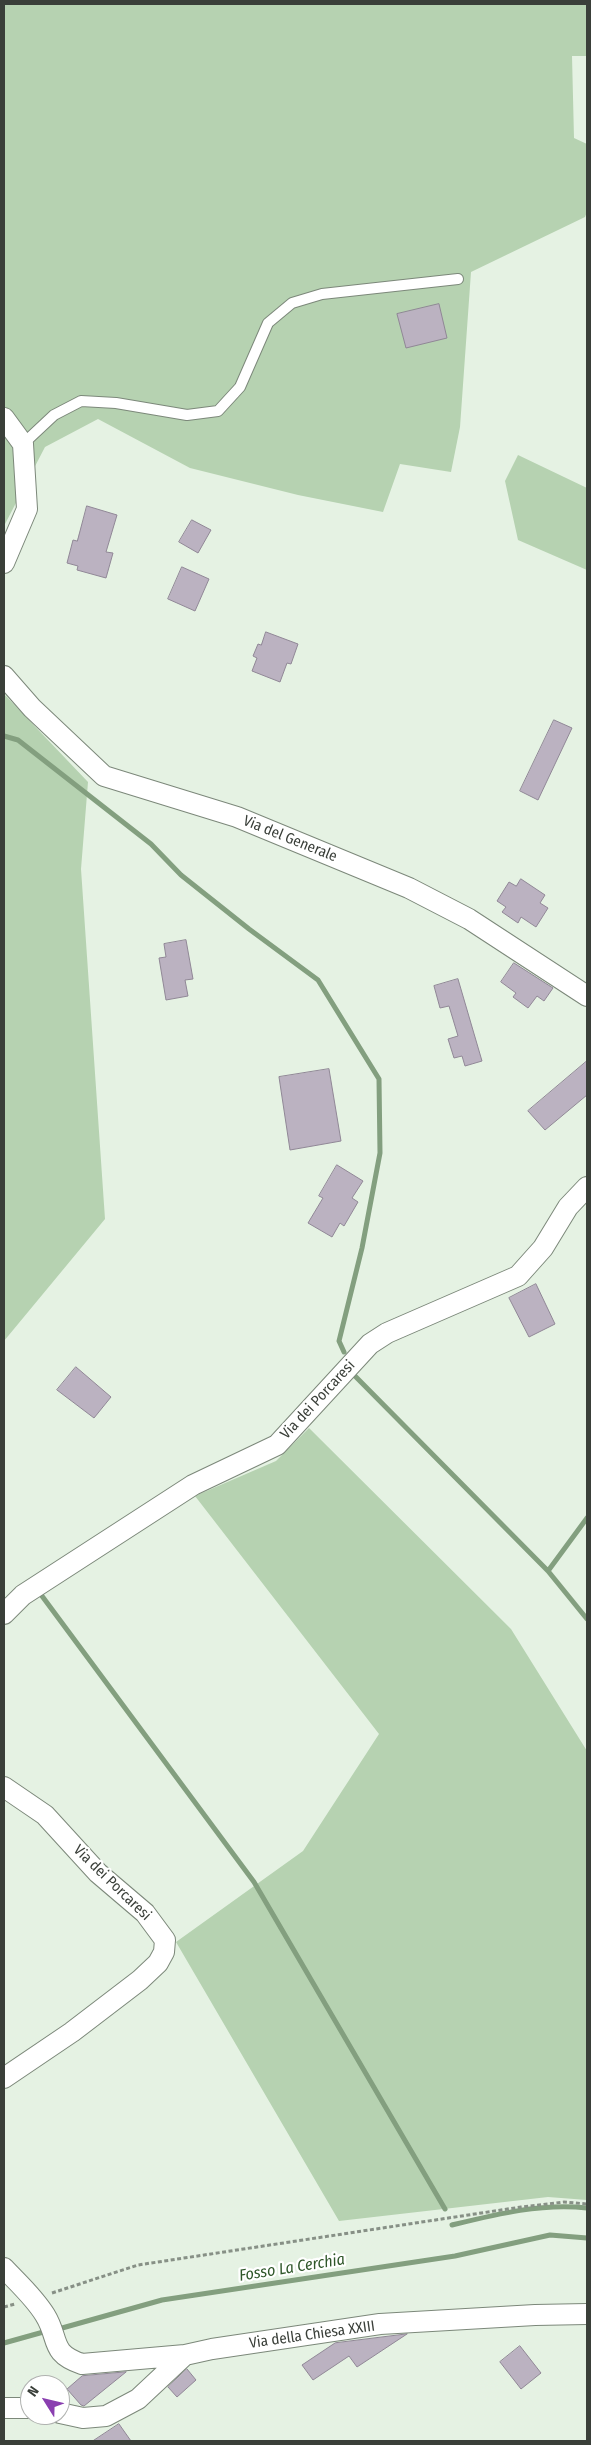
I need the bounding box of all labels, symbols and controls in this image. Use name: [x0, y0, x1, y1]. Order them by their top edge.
street label: Via del Generale: [240, 812, 340, 866]
street label: Via dei Porcaresi: [277, 1357, 359, 1443]
street label: Via dei Porcaresi: [69, 1841, 155, 1925]
water label: Fosso La Cerchia: [238, 2250, 346, 2286]
street label: Via della Chiesa XXIII: [248, 2317, 376, 2353]
north arrow: [20, 2375, 70, 2425]
text: N: [24, 2383, 43, 2400]

